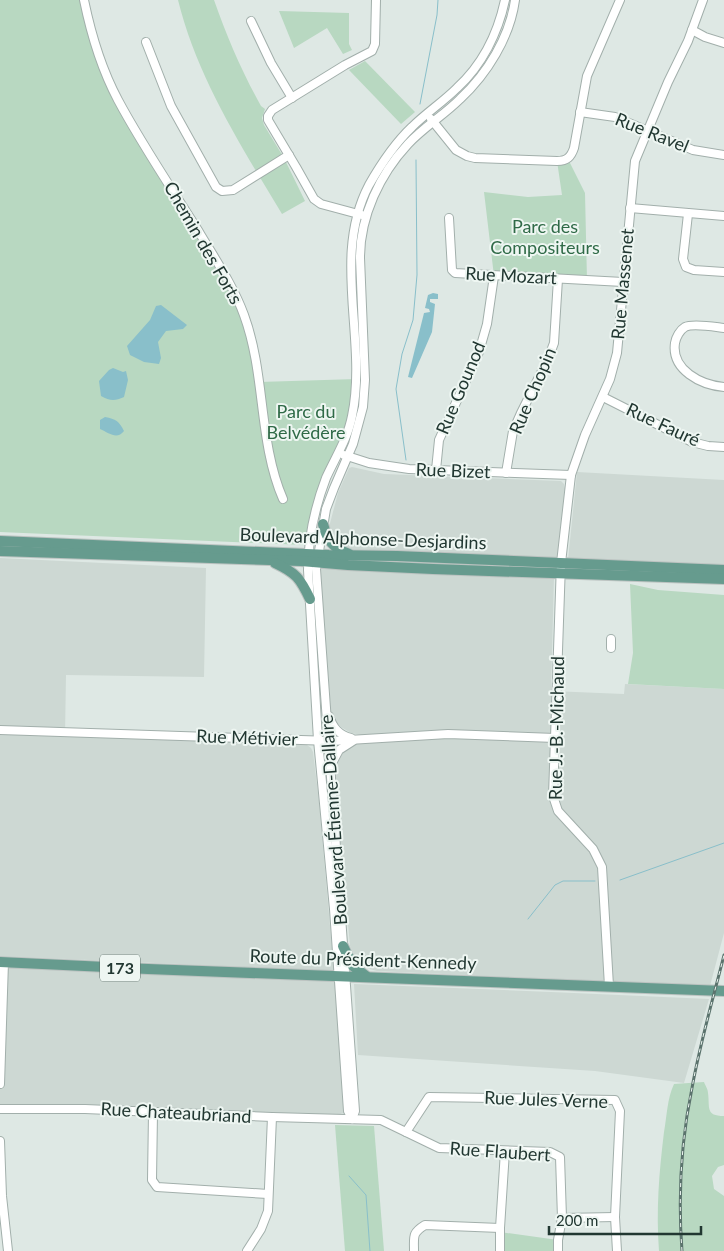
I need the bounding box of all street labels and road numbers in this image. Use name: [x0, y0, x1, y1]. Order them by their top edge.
street label: Rue Ravel: [612, 107, 693, 157]
street label: Chemin des Forts: [160, 177, 248, 308]
street label: Rue Massenet: [606, 227, 638, 340]
street label: Rue Mozart: [465, 262, 558, 288]
street label: Rue Gounod: [431, 338, 489, 437]
street label: Rue Chopin: [504, 344, 560, 437]
street label: Rue Fauré: [623, 398, 704, 451]
street label: Rue Bizet: [415, 458, 491, 482]
street label: Boulevard Alphonse-Desjardins: [239, 523, 487, 553]
street label: Rue J.-B.-Michaud: [544, 656, 568, 800]
street label: Boulevard Étienne-Dallaire: [315, 714, 351, 926]
street label: Rue Métivier: [196, 724, 299, 750]
street label: Route du Président-Kennedy: [249, 944, 478, 974]
road number: 173: [100, 954, 140, 981]
street label: Rue Jules Verne: [484, 1086, 608, 1112]
street label: Rue Chateaubriand: [100, 1097, 252, 1127]
street label: Rue Flaubert: [449, 1137, 552, 1166]

